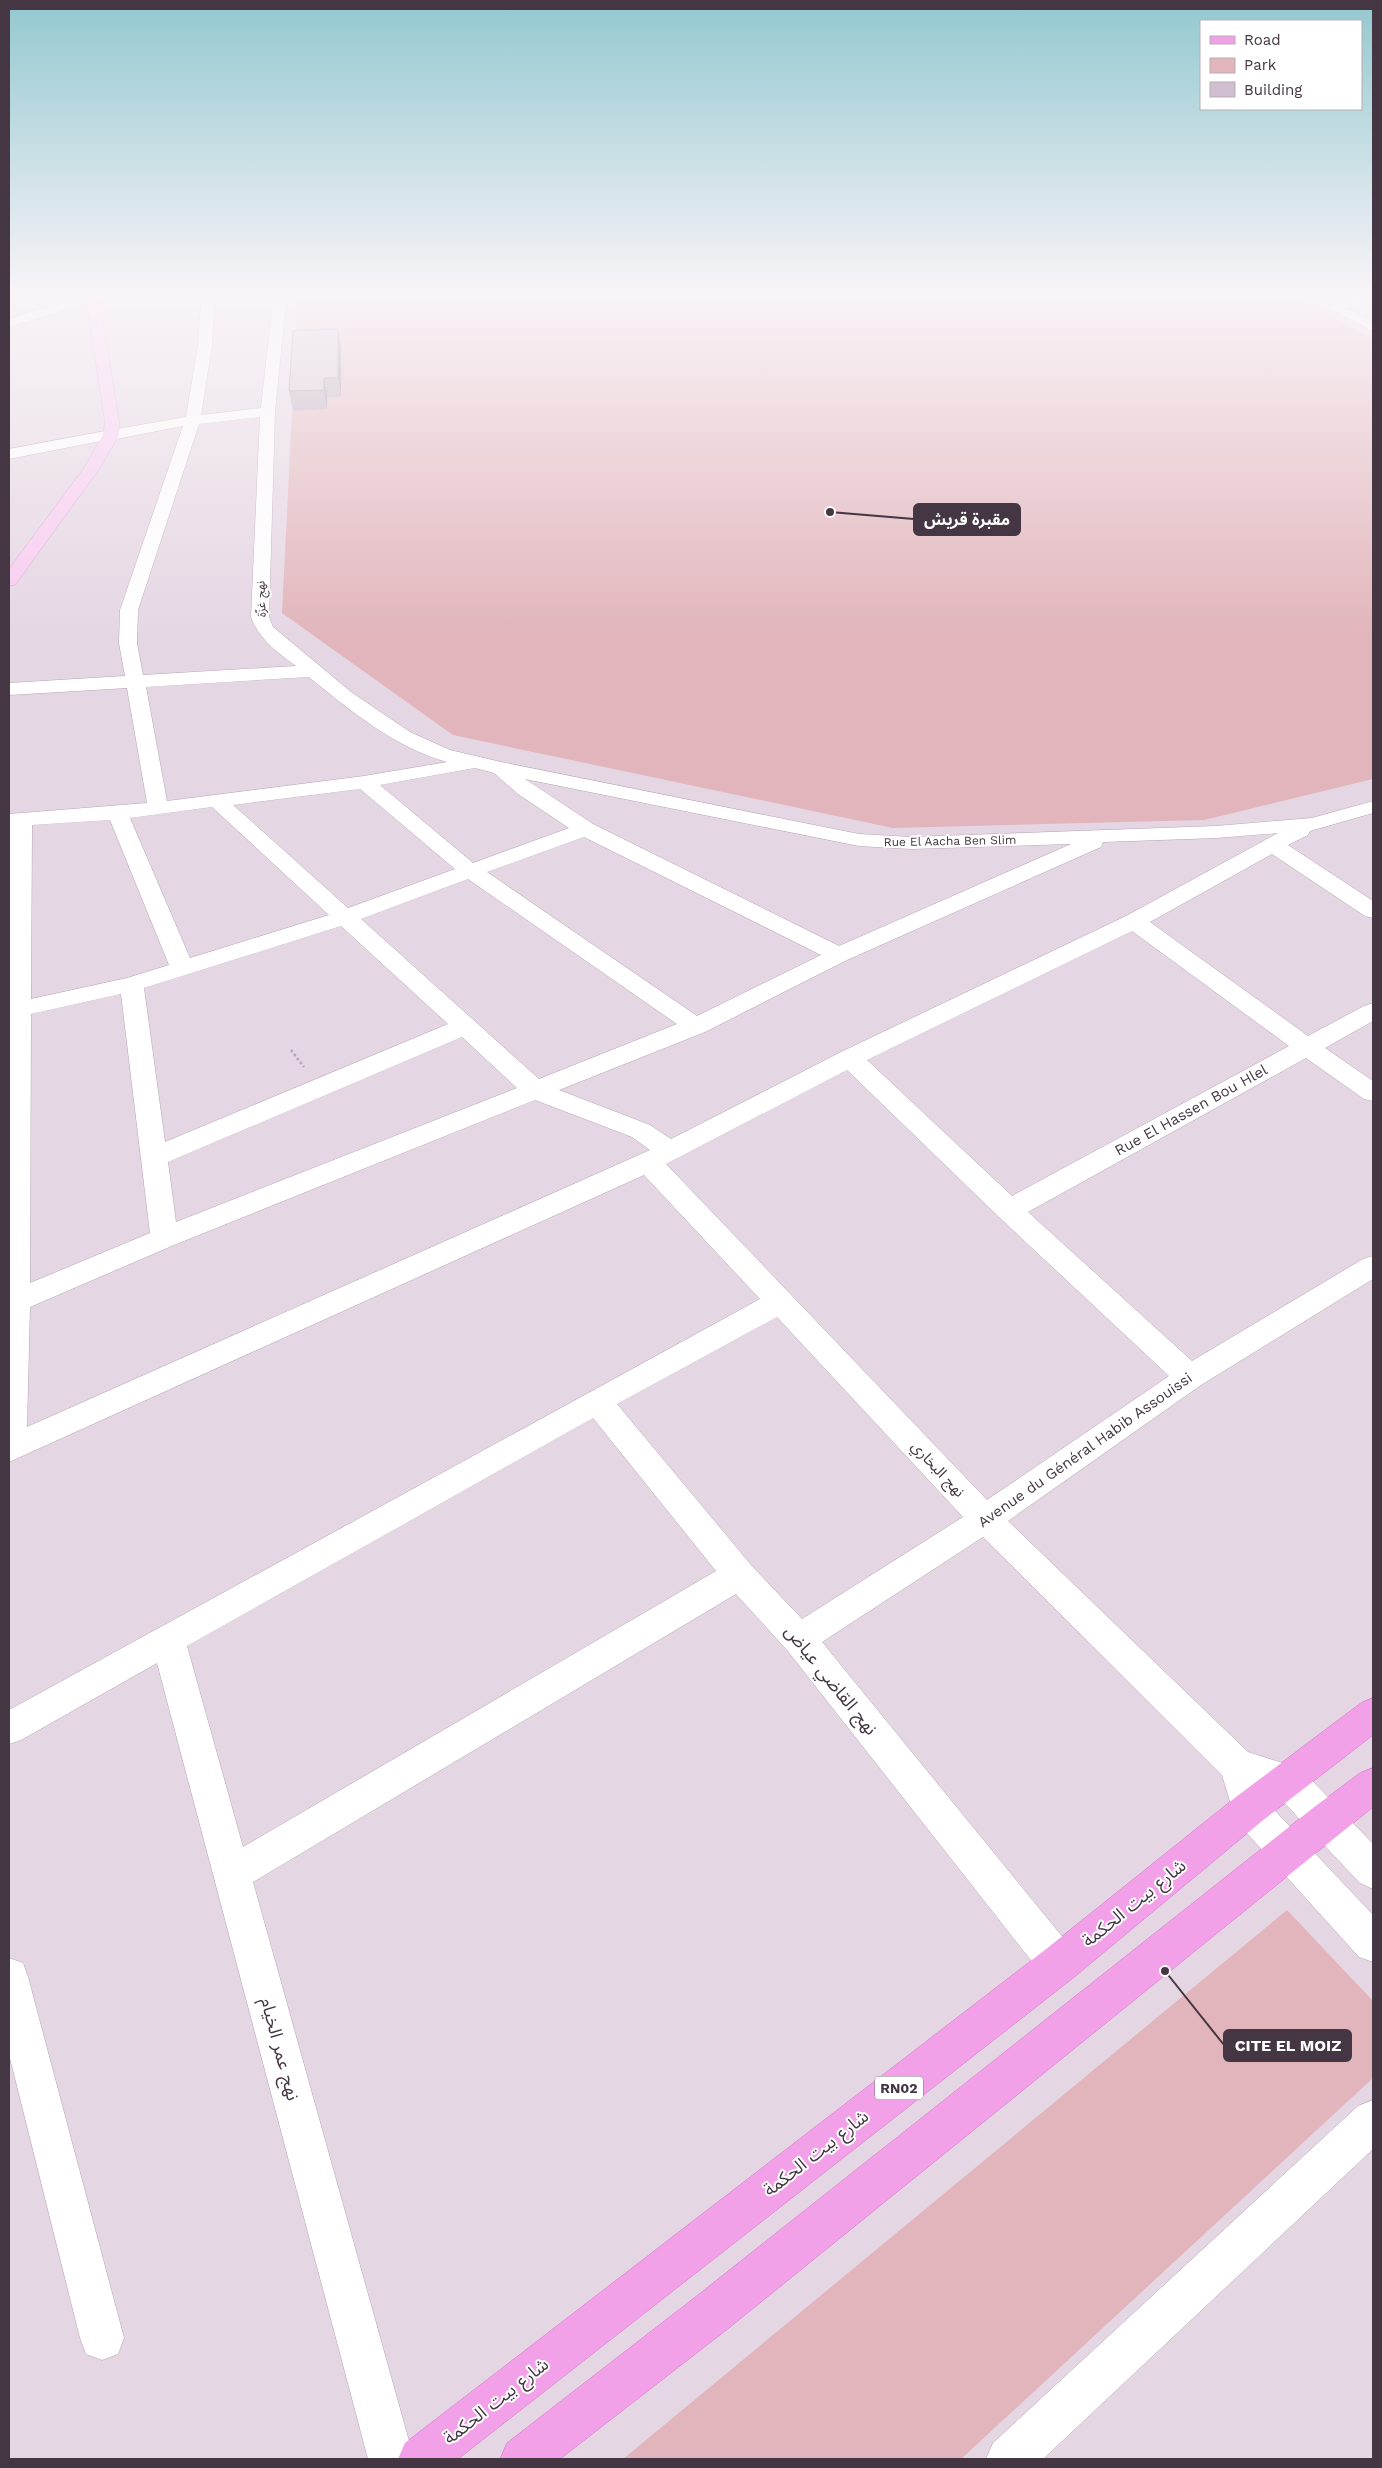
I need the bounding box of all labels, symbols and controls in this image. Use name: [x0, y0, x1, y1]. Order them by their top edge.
legend: [1200, 20, 1362, 110]
text: Road: [1244, 31, 1281, 49]
text: Park: [1244, 56, 1277, 74]
text: Building: [1244, 81, 1302, 99]
callout: مقبرة قريش: [914, 504, 1020, 535]
text: مقبرة قريش: [924, 510, 1010, 529]
street label: نهج غزّة: [253, 581, 271, 617]
street label: Rue El Aacha Ben Slim: [884, 833, 1016, 849]
street label: Rue El Hassen Bou Hlel: [1112, 1060, 1271, 1160]
street label: Avenue du Général Habib Assouissi: [974, 1369, 1196, 1531]
street label: نهج البخاري: [905, 1437, 968, 1503]
street label: نهج القاضي عياض: [778, 1621, 882, 1741]
street label: شارع بيت الحكمة: [1078, 1854, 1192, 1954]
street label: نهج عمر الخيام: [253, 1995, 304, 2104]
callout: CITE EL MOIZ: [1224, 2030, 1351, 2061]
text: CITE EL MOIZ: [1235, 2036, 1341, 2055]
road number: RN02: [875, 2076, 923, 2100]
street label: شارع بيت الحكمة: [759, 2105, 875, 2203]
street label: شارع بيت الحكمة: [439, 2353, 555, 2451]

